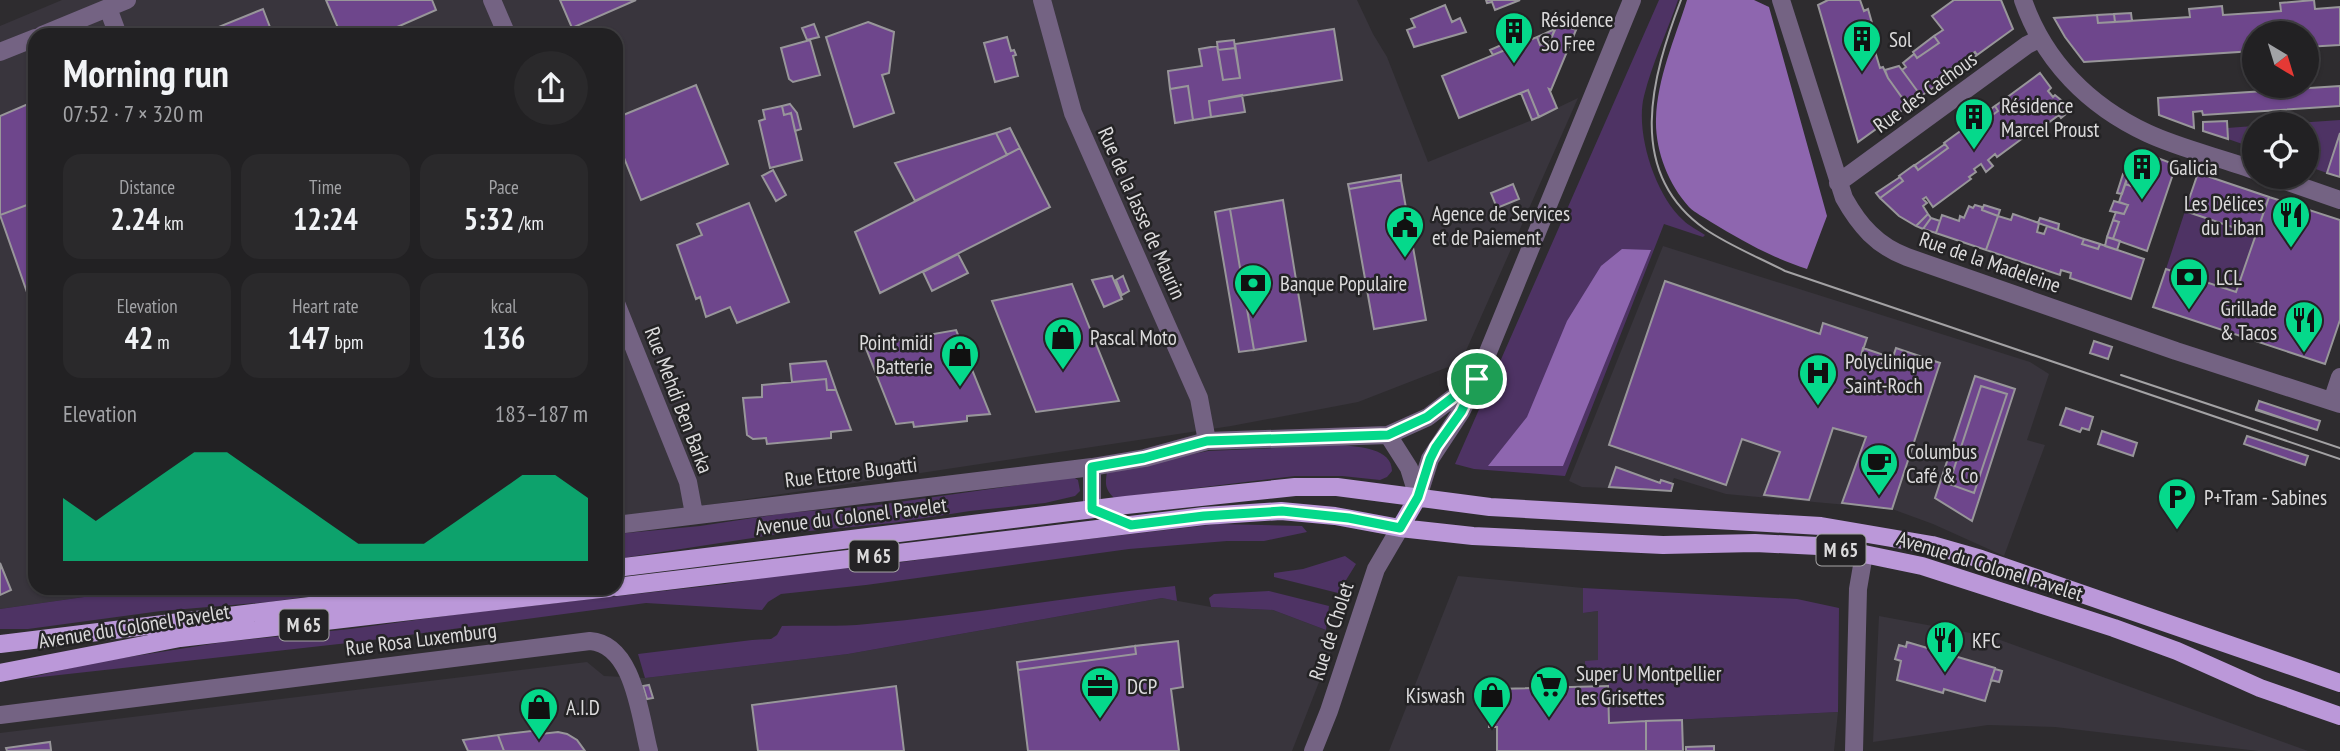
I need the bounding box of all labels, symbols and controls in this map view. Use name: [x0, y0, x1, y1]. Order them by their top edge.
place label: Résidence So Free: [1541, 6, 1613, 57]
building icon: Résidence So Free: [1493, 10, 1535, 65]
building icon: Sol: [1841, 18, 1883, 73]
north arrow: [2242, 21, 2319, 98]
map controls: [2242, 21, 2319, 189]
place label: Sol: [1889, 26, 1912, 53]
street label: Rue des Cachous: [1868, 45, 1982, 139]
text: Morning run: [63, 48, 229, 97]
button: share: [514, 51, 588, 125]
place label: Résidence Marcel Proust: [2001, 92, 2100, 143]
building icon: Résidence Marcel Proust: [1953, 96, 1995, 151]
text: 07:52 · 7 × 320 m: [63, 99, 203, 128]
button: locate: [2242, 112, 2319, 189]
street label: Rue de la Jasse de Maurin: [1092, 123, 1192, 303]
building icon: Galicia: [2121, 146, 2163, 201]
place label: Galicia: [2169, 154, 2218, 181]
text: Distance: [119, 175, 175, 199]
text: Time: [309, 175, 342, 199]
text: Pace: [489, 175, 519, 199]
place label: Les Délices du Liban: [2184, 190, 2264, 241]
restaurant icon: Les Délices du Liban: [2270, 194, 2312, 249]
text: 2.24: [111, 199, 160, 238]
text: 12:24: [293, 199, 358, 238]
text: 5:32: [464, 199, 514, 238]
place label: Agence de Services et de Paiement: [1432, 200, 1570, 251]
public building icon: Agence de Services et de Paiement: [1384, 204, 1426, 259]
text: km: [160, 211, 184, 235]
text: /km: [514, 211, 544, 235]
street label: Rue de la Madeleine: [1916, 225, 2064, 299]
bank icon: LCL: [2168, 256, 2210, 311]
bank icon: Banque Populaire: [1232, 262, 1274, 317]
place label: LCL: [2216, 264, 2242, 291]
place label: Banque Populaire: [1280, 270, 1407, 297]
text: Elevation: [117, 294, 178, 318]
text: Heart rate: [292, 294, 359, 318]
text: kcal: [491, 294, 517, 318]
place label: Grillade & Tacos: [2220, 295, 2277, 346]
restaurant icon: Grillade & Tacos: [2283, 299, 2325, 354]
shop icon: Pascal Moto: [1042, 316, 1084, 371]
text: 42: [125, 318, 153, 357]
text: 147: [288, 318, 331, 357]
text: 136: [482, 318, 525, 357]
street label: Rue Mehdi Ben Barka: [639, 323, 719, 477]
place label: Pascal Moto: [1090, 324, 1177, 351]
place label: Point midi Batterie: [859, 329, 933, 380]
text: m: [153, 330, 170, 354]
text: bpm: [331, 330, 363, 354]
shop icon: Point midi Batterie: [939, 333, 981, 388]
place label: Polyclinique Saint-Roch: [1845, 348, 1933, 399]
pin: [1447, 349, 1507, 409]
hospital icon: Polyclinique Saint-Roch: [1797, 352, 1839, 407]
icon: arrive: [1458, 360, 1496, 398]
text: Elevation: [63, 399, 137, 428]
text: 183–187 m: [495, 399, 588, 428]
place label: Columbus Café & Co: [1906, 438, 1978, 489]
cafe icon: Columbus Café & Co: [1858, 442, 1900, 497]
street label: Rue Ettore Bugatti: [783, 450, 919, 494]
parking icon: P+Tram - Sabines: [2156, 476, 2198, 531]
place label: P+Tram - Sabines: [2204, 484, 2327, 511]
street label: Avenue du Colonel Pavelet: [754, 491, 949, 541]
street label: Avenue du Colonel Pavelet: [1894, 525, 2086, 607]
road number: M 65: [1816, 534, 1866, 566]
road number: M 65: [850, 540, 898, 572]
street label: Rue de Cholet: [1302, 578, 1360, 684]
street label: Avenue du Colonel Pavelet: [37, 598, 232, 654]
road number: M 65: [280, 610, 328, 640]
street label: Rue Rosa Luxemburg: [344, 616, 498, 662]
restaurant icon: KFC: [1924, 619, 1966, 674]
place label: KFC: [1972, 627, 2001, 654]
place label: Super U Montpellier les Grisettes: [1576, 660, 1722, 711]
supermarket icon: Super U Montpellier les Grisettes: [1528, 664, 1570, 719]
office icon: DCP: [1079, 665, 1121, 720]
place label: DCP: [1127, 673, 1157, 700]
shop icon: Kiswash: [1471, 674, 1513, 729]
place label: Kiswash: [1406, 682, 1465, 709]
shop icon: A.I.D: [518, 686, 560, 741]
place label: A.I.D: [566, 694, 600, 721]

